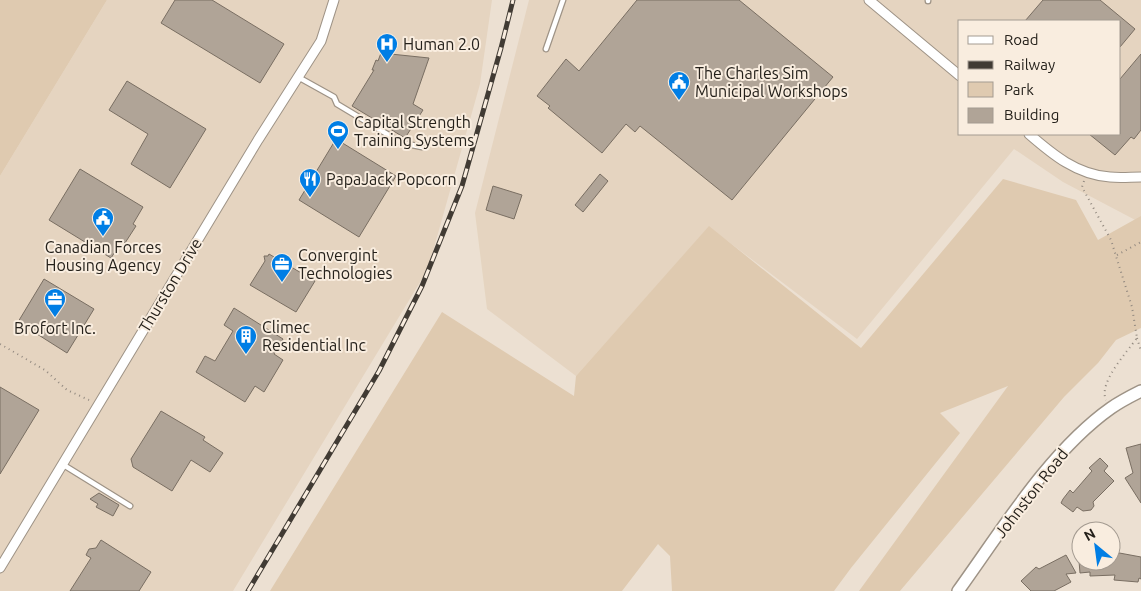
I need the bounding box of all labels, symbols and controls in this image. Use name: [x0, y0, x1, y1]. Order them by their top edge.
legend: [958, 20, 1121, 135]
text: Road: [1004, 31, 1039, 48]
hospital icon: Human 2.0: [375, 32, 399, 63]
place label: Human 2.0: [403, 35, 480, 53]
text: Railway: [1004, 56, 1055, 73]
place label: The Charles Sim Municipal Workshops: [695, 64, 848, 100]
public building icon: The Charles Sim Municipal Workshops: [667, 70, 691, 101]
text: Park: [1004, 81, 1034, 98]
text: Building: [1004, 106, 1059, 123]
place label: Capital Strength Training Systems: [354, 113, 474, 149]
sports icon: Capital Strength Training Systems: [326, 119, 350, 150]
restaurant icon: PapaJack Popcorn: [298, 167, 322, 198]
place label: PapaJack Popcorn: [326, 170, 457, 188]
public building icon: Canadian Forces Housing Agency: [91, 206, 115, 237]
street label: Thurston Drive: [135, 235, 205, 335]
place label: Canadian Forces Housing Agency: [45, 238, 161, 274]
place label: Convergint Technologies: [298, 246, 393, 282]
office icon: Convergint Technologies: [270, 252, 294, 283]
office icon: Brofort Inc.: [43, 287, 67, 318]
place label: Climec Residential Inc: [262, 318, 366, 354]
place label: Brofort Inc.: [14, 319, 96, 337]
building icon: Climec Residential Inc: [234, 324, 258, 355]
street label: Johnston Road: [991, 445, 1071, 541]
north arrow: [1071, 521, 1121, 571]
text: N: [1081, 525, 1098, 544]

